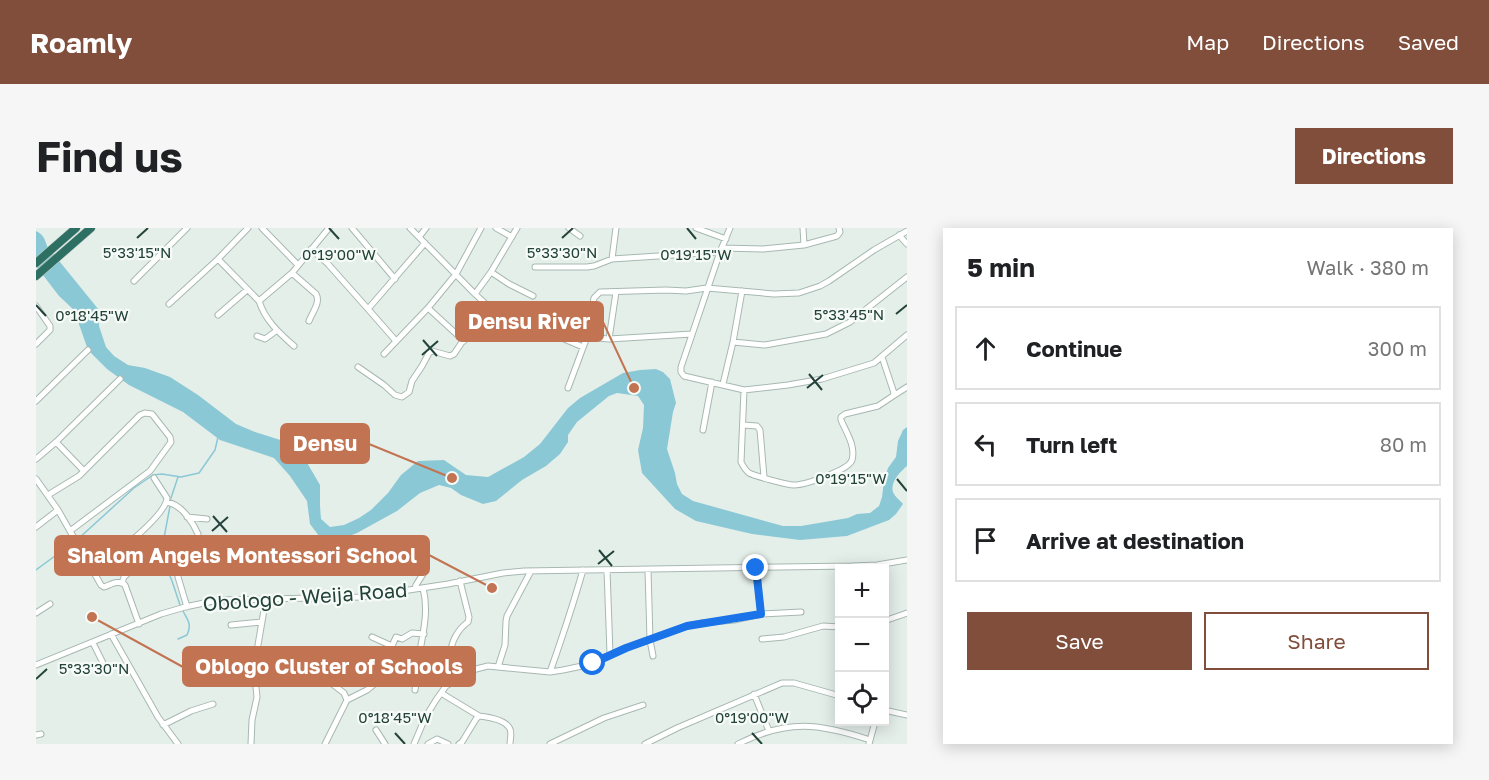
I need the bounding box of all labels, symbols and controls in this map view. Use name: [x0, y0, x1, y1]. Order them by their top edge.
text: Roamly: [30, 26, 132, 59]
text: Map: [1186, 29, 1229, 55]
text: Directions: [1262, 29, 1365, 55]
text: Saved: [1398, 29, 1459, 55]
button: Directions: [1295, 128, 1453, 184]
text: Find us: [36, 131, 183, 181]
text: 5°33'15"N: [103, 243, 171, 261]
text: 5°33'30"N: [527, 243, 597, 261]
text: 0°19'00"W: [302, 245, 376, 263]
text: 0°19'15"W: [660, 245, 732, 263]
text: 5 min: [967, 252, 1035, 283]
text: Walk · 380 m: [1307, 255, 1429, 279]
callout: Densu River: [456, 302, 603, 341]
text: 5°33'45"N: [814, 305, 884, 323]
text: 0°18'45"W: [55, 306, 129, 324]
text: Densu River: [468, 308, 590, 334]
icon: ahead: [969, 332, 1002, 365]
text: Continue: [1026, 335, 1122, 362]
text: 300 m: [1368, 336, 1427, 360]
callout: Densu: [281, 424, 369, 463]
icon: left: [969, 428, 1002, 461]
text: Densu: [293, 430, 357, 456]
text: Turn left: [1026, 431, 1117, 458]
text: 80 m: [1380, 432, 1427, 456]
text: 0°19'15"W: [815, 469, 887, 487]
icon: arrive: [969, 524, 1002, 557]
text: Arrive at destination: [1026, 527, 1244, 554]
callout: Shalom Angels Montessori School: [55, 536, 429, 575]
text: Shalom Angels Montessori School: [67, 542, 417, 568]
route end: [742, 554, 768, 580]
map controls: [835, 564, 889, 726]
button: +: [835, 564, 889, 618]
street label: Obologo - Weija Road: [202, 577, 408, 615]
button: Save: [967, 612, 1192, 670]
button: Share: [1204, 612, 1429, 670]
button: −: [835, 618, 889, 672]
callout: Oblogo Cluster of Schools: [183, 647, 475, 686]
route start: [579, 649, 605, 675]
text: Oblogo Cluster of Schools: [195, 653, 463, 679]
text: 5°33'30"N: [59, 659, 129, 677]
button: locate: [835, 672, 889, 726]
text: 0°18'45"W: [358, 708, 432, 726]
text: 0°19'00"W: [715, 708, 789, 726]

